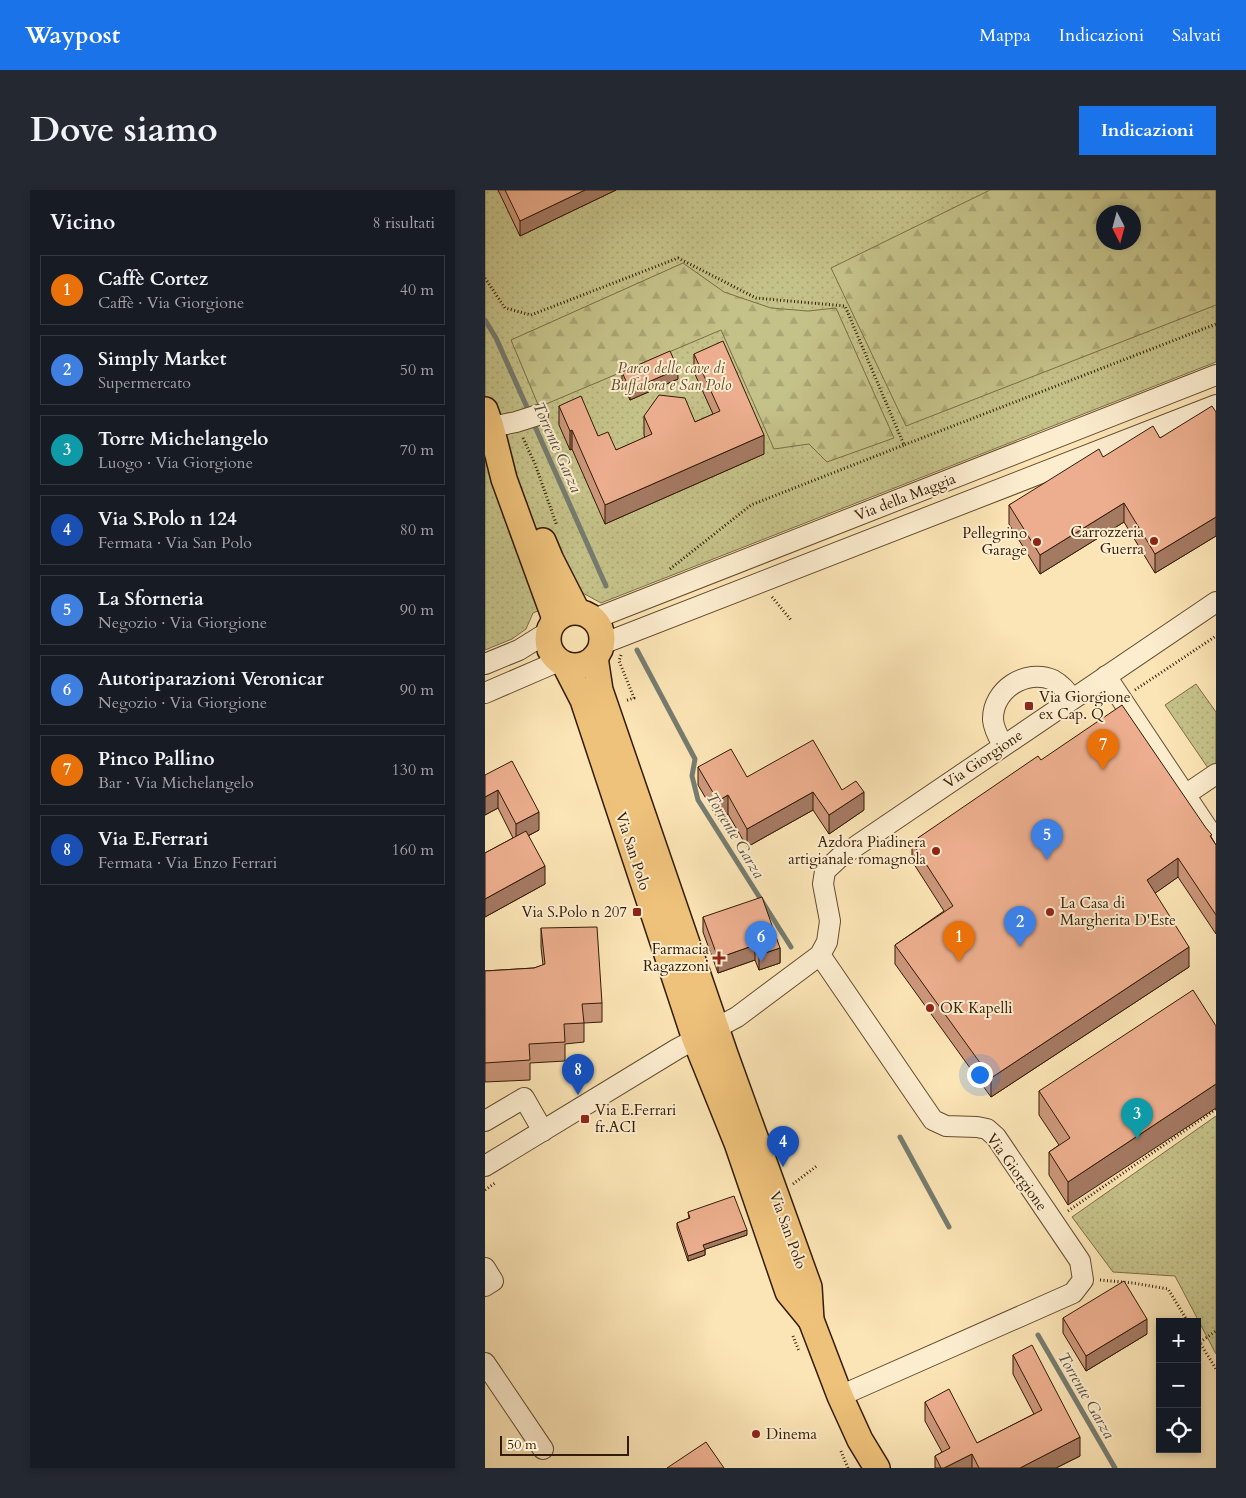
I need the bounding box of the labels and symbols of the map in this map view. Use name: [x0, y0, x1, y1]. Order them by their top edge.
north arrow: [1096, 205, 1141, 250]
park label: Parco delle cave di Buffalora e San Polo: [611, 358, 732, 395]
water label: Torrente Garza: [527, 399, 587, 496]
street label: Via della Maggia: [852, 468, 959, 525]
place label: Carrozzeria Guerra: [1071, 522, 1145, 559]
place label: Pellegrino Garage: [962, 523, 1027, 560]
marker: Carrozzeria Guerra: [1148, 535, 1160, 547]
marker: Pellegrino Garage: [1031, 536, 1043, 548]
place label: Via Giorgione ex Cap. Q: [1039, 687, 1131, 724]
marker: Via Giorgione ex Cap. Q: [1023, 700, 1035, 712]
street label: Via Giorgione: [939, 725, 1027, 793]
pin: 7: [1087, 729, 1119, 770]
water label: Torrente Garza: [701, 788, 770, 883]
street label: Via San Polo: [611, 809, 655, 893]
pin: 5: [1031, 819, 1063, 860]
place label: Azdora Piadinera artigianale romagnola: [788, 832, 927, 869]
marker: Azdora Piadinera artigianale romagnola: [930, 845, 942, 857]
place label: La Casa di Margherita D'Este: [1060, 893, 1176, 930]
place label: Via S.Polo n 207: [521, 902, 627, 922]
marker: Via S.Polo n 207: [631, 906, 643, 918]
pin: 2: [1004, 906, 1036, 947]
marker: La Casa di Margherita D'Este: [1044, 906, 1056, 918]
pin: 6: [745, 921, 777, 962]
pin: 1: [943, 921, 975, 962]
place label: Farmacia Ragazzoni: [643, 939, 710, 976]
marker: Farmacia Ragazzoni: [713, 952, 725, 964]
place label: OK Kapelli: [940, 998, 1012, 1018]
marker: OK Kapelli: [924, 1002, 936, 1014]
pin: 8: [562, 1054, 594, 1095]
your location: [967, 1062, 993, 1088]
pin: 3: [1121, 1098, 1153, 1139]
place label: Via E.Ferrari fr.ACI: [595, 1100, 676, 1137]
marker: Via E.Ferrari fr.ACI: [579, 1113, 591, 1125]
pin: 4: [767, 1126, 799, 1167]
street label: Via Giorgione: [982, 1129, 1052, 1215]
street label: Via San Polo: [765, 1188, 811, 1272]
water label: Torrente Garza: [1052, 1348, 1120, 1443]
place label: Dinema: [766, 1424, 817, 1444]
marker: Dinema: [750, 1428, 762, 1440]
scale bar: [500, 1433, 629, 1456]

